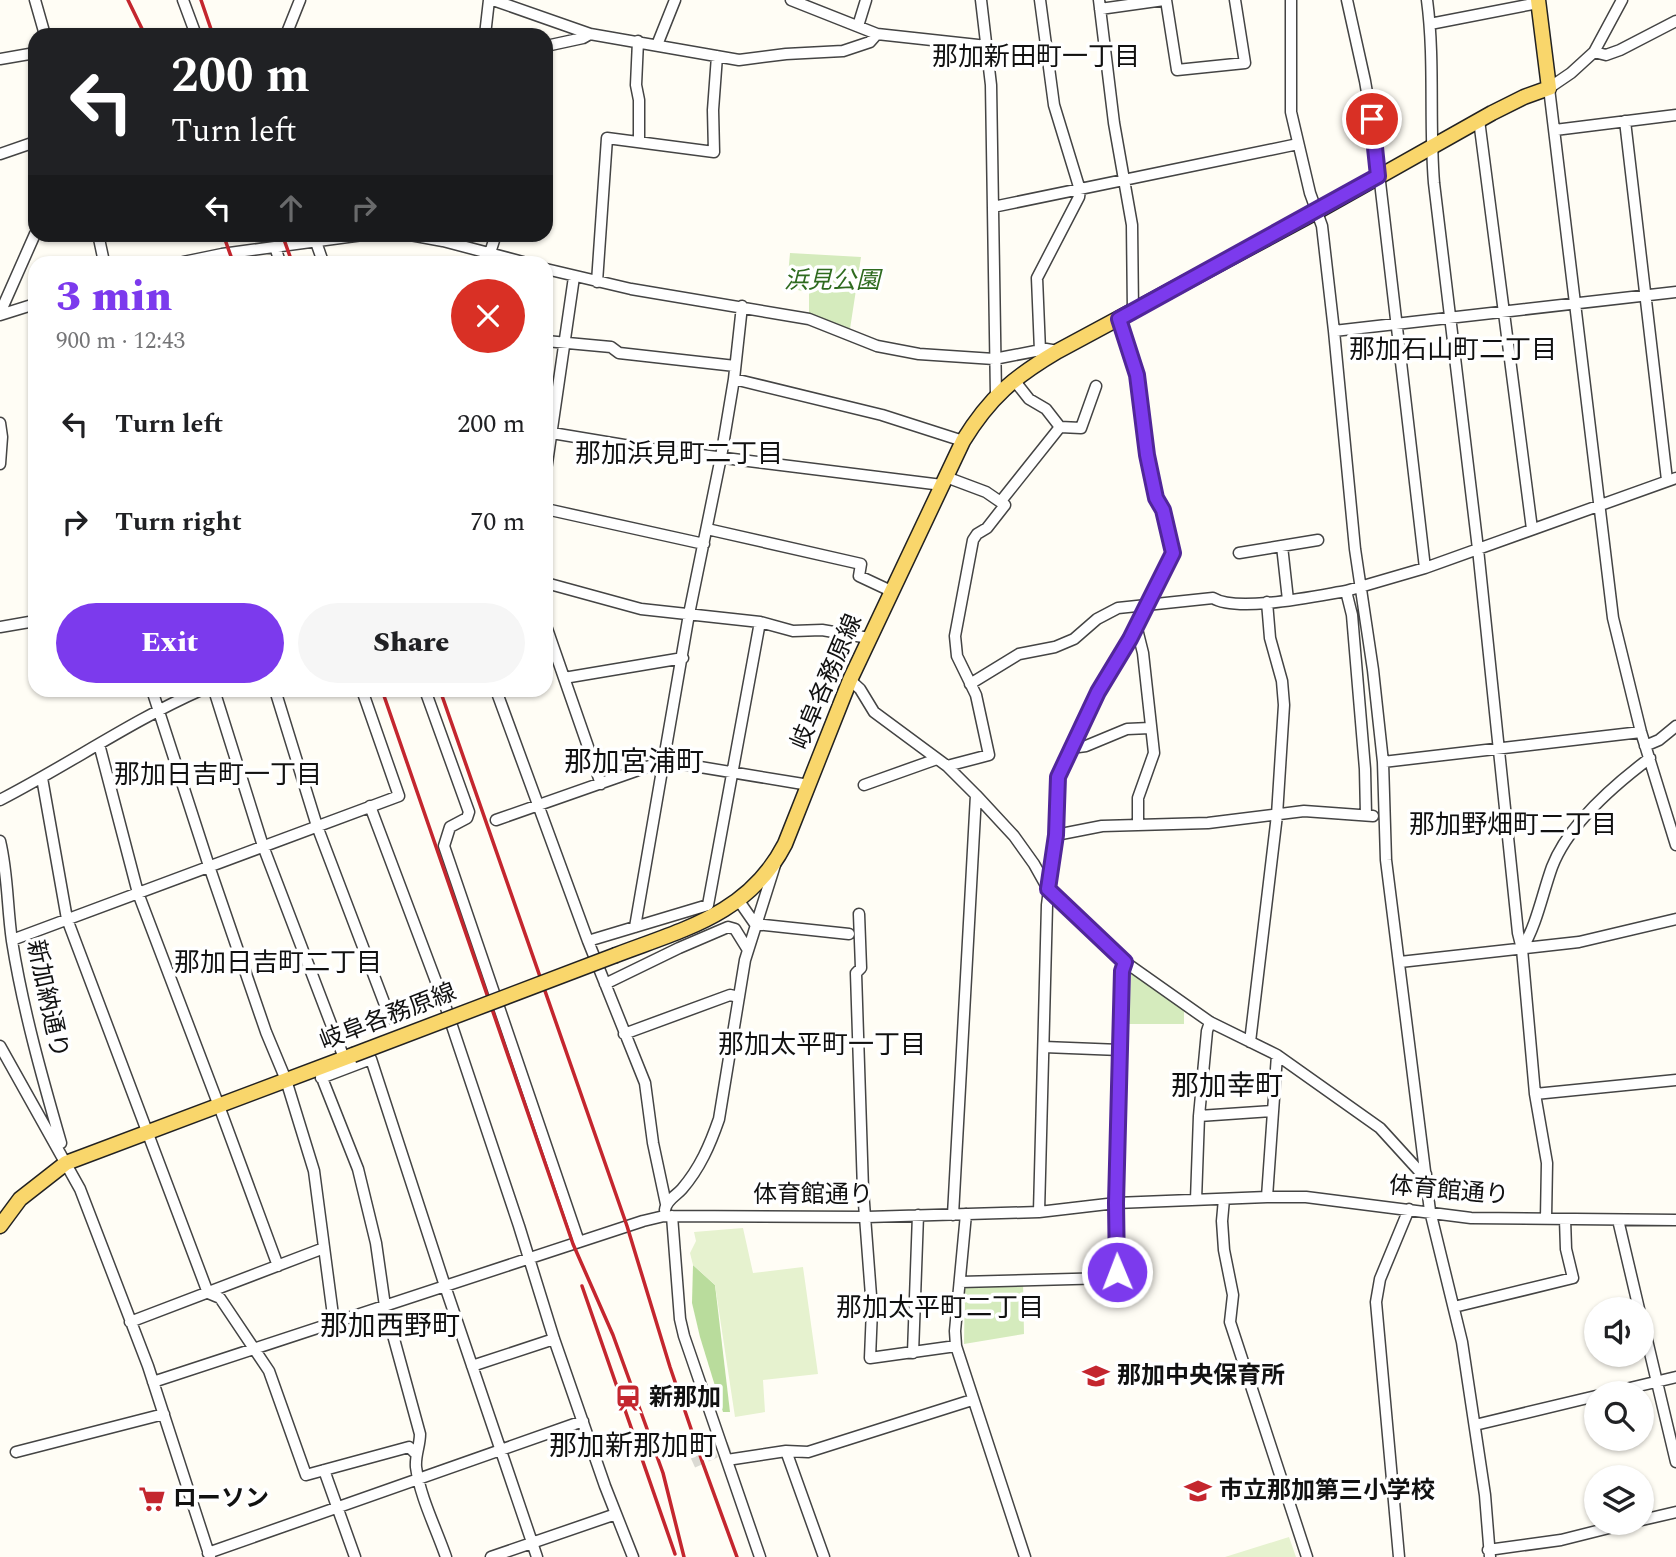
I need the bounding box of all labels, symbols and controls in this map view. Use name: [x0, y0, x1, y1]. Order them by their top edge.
district label: 那加新田町一丁目: [932, 37, 1140, 77]
text: 200 m: [171, 39, 310, 114]
icon: left: [56, 56, 147, 147]
pin: [1342, 89, 1402, 149]
icon: arrive: [1353, 100, 1391, 138]
text: Turn left: [171, 107, 297, 156]
icon: left: [199, 189, 237, 227]
icon: ahead: [272, 189, 310, 227]
icon: right: [345, 189, 383, 227]
park label: 浜見公園: [784, 263, 883, 299]
text: 3 min: [56, 266, 172, 329]
button: close: [451, 279, 525, 353]
text: 900 m · 12:43: [56, 324, 185, 359]
district label: 那加石山町二丁目: [1349, 330, 1557, 370]
text: Turn left: [115, 404, 223, 444]
text: 200 m: [457, 404, 525, 444]
icon: left: [56, 405, 94, 443]
district label: 那加浜見町二丁目: [575, 434, 783, 474]
text: Turn right: [115, 502, 242, 542]
text: 70 m: [470, 502, 525, 542]
icon: right: [56, 503, 94, 541]
button: Exit: [56, 603, 284, 683]
button: Share: [298, 603, 525, 683]
street label: 岐阜各務原線: [782, 609, 872, 755]
district label: 那加宮浦町: [564, 741, 704, 784]
district label: 那加日吉町一丁目: [114, 755, 322, 795]
district label: 那加野畑町二丁目: [1409, 805, 1617, 845]
street label: 新加納通り: [17, 937, 77, 1061]
district label: 那加日吉町二丁目: [174, 943, 382, 983]
street label: 岐阜各務原線: [314, 974, 462, 1060]
district label: 那加太平町一丁目: [718, 1025, 926, 1065]
district label: 那加幸町: [1171, 1065, 1283, 1108]
street label: 体育館通り: [1388, 1168, 1510, 1214]
street label: 体育館通り: [753, 1177, 873, 1213]
position arrow: [1080, 1235, 1154, 1309]
district label: 那加太平町二丁目: [836, 1288, 1044, 1328]
map controls: [1584, 1297, 1654, 1535]
button: sound: [1584, 1297, 1654, 1367]
district label: 那加西野町: [320, 1305, 460, 1348]
place label: 那加中央保育所: [1117, 1358, 1285, 1394]
school or university icon: 那加中央保育所: [1081, 1361, 1111, 1391]
place label: 新那加: [649, 1380, 721, 1416]
button: search: [1584, 1381, 1654, 1451]
station icon: 新那加: [613, 1383, 643, 1413]
district label: 那加新那加町: [549, 1425, 717, 1468]
button: layers: [1584, 1465, 1654, 1535]
place label: 市立那加第三小学校: [1219, 1473, 1435, 1509]
school or university icon: 市立那加第三小学校: [1183, 1476, 1213, 1506]
place label: ローソン: [173, 1481, 269, 1517]
supermarket icon: ローソン: [137, 1484, 167, 1514]

